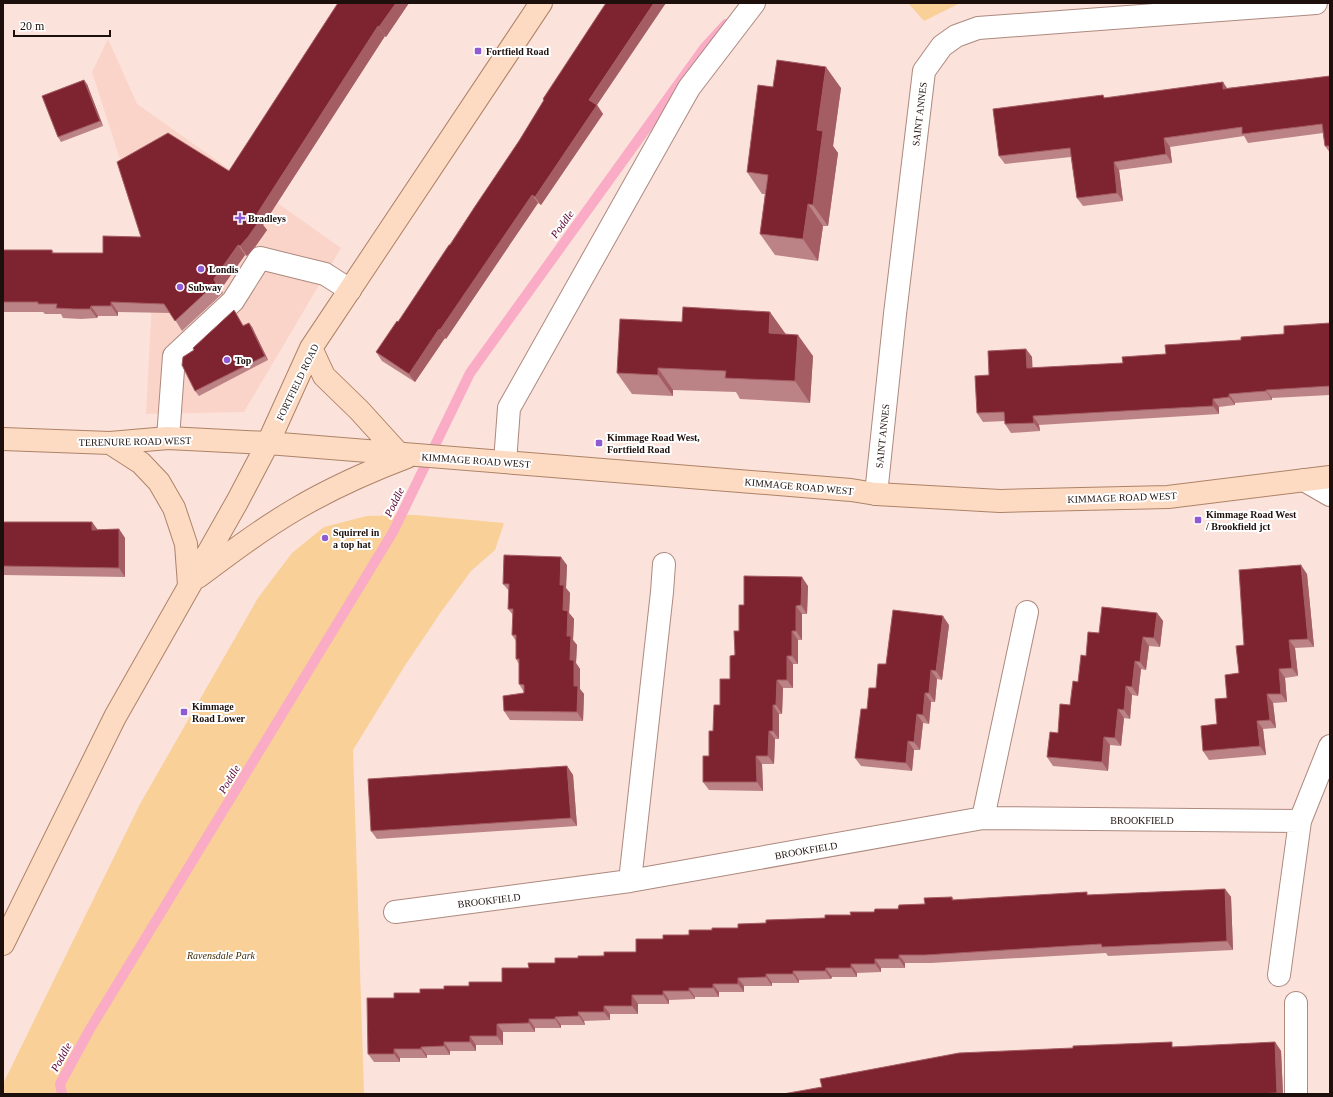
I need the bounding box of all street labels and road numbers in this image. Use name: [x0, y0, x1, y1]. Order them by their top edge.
street label: SAINT ANNES: [910, 81, 929, 147]
street label: FORTFIELD ROAD: [274, 342, 321, 422]
street label: SAINT ANNES: [874, 403, 891, 469]
street label: TERENURE ROAD WEST: [79, 435, 191, 448]
street label: KIMMAGE ROAD WEST: [421, 451, 531, 470]
street label: KIMMAGE ROAD WEST: [744, 476, 854, 497]
street label: KIMMAGE ROAD WEST: [1067, 490, 1177, 505]
street label: BROOKFIELD: [1110, 815, 1174, 826]
street label: BROOKFIELD: [774, 840, 838, 861]
street label: BROOKFIELD: [457, 891, 521, 910]

